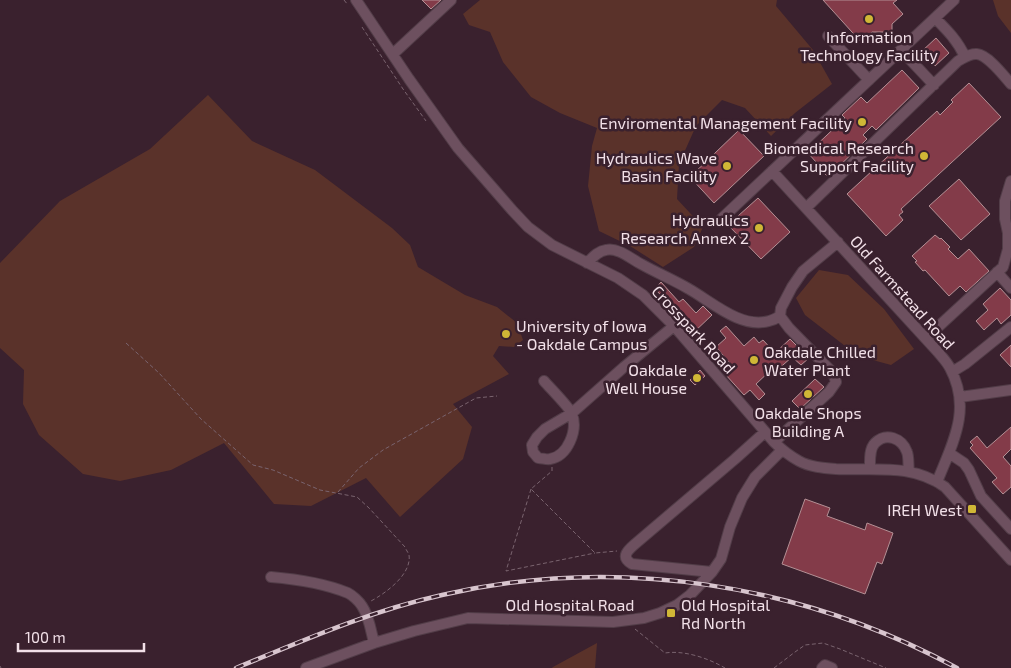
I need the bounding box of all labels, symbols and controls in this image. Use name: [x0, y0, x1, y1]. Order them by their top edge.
marker: Information Technology Facility: [863, 13, 875, 25]
place label: Information Technology Facility: [800, 27, 939, 64]
place label: Enviromental Management Facility: [599, 113, 853, 132]
marker: Enviromental Management Facility: [856, 116, 868, 128]
place label: Biomedical Research Support Facility: [764, 138, 915, 175]
place label: Hydraulics Wave Basin Facility: [596, 148, 718, 185]
marker: Biomedical Research Support Facility: [918, 150, 930, 162]
marker: Hydraulics Wave Basin Facility: [721, 160, 733, 172]
place label: Hydraulics Research Annex 2: [620, 210, 749, 247]
marker: Hydraulics Research Annex 2: [753, 222, 765, 234]
street label: Old Farmstead Road: [847, 231, 959, 353]
street label: Crosspark Road: [648, 281, 740, 377]
place label: University of Iowa - Oakdale Campus: [516, 316, 647, 353]
marker: University of Iowa - Oakdale Campus: [500, 328, 512, 340]
place label: Oakdale Chilled Water Plant: [764, 342, 876, 379]
marker: Oakdale Chilled Water Plant: [748, 354, 760, 366]
place label: Oakdale Well House: [605, 360, 687, 397]
marker: Oakdale Well House: [691, 372, 703, 384]
marker: Oakdale Shops Building A: [802, 388, 814, 400]
place label: Oakdale Shops Building A: [754, 403, 862, 440]
place label: IREH West: [887, 500, 962, 519]
marker: IREH West: [966, 503, 978, 515]
street label: Old Hospital Road: [506, 595, 634, 614]
place label: Old Hospital Rd North: [681, 595, 770, 632]
marker: Old Hospital Rd North: [665, 607, 677, 619]
scale bar: [18, 620, 144, 652]
text: 100 m: [25, 628, 66, 646]

